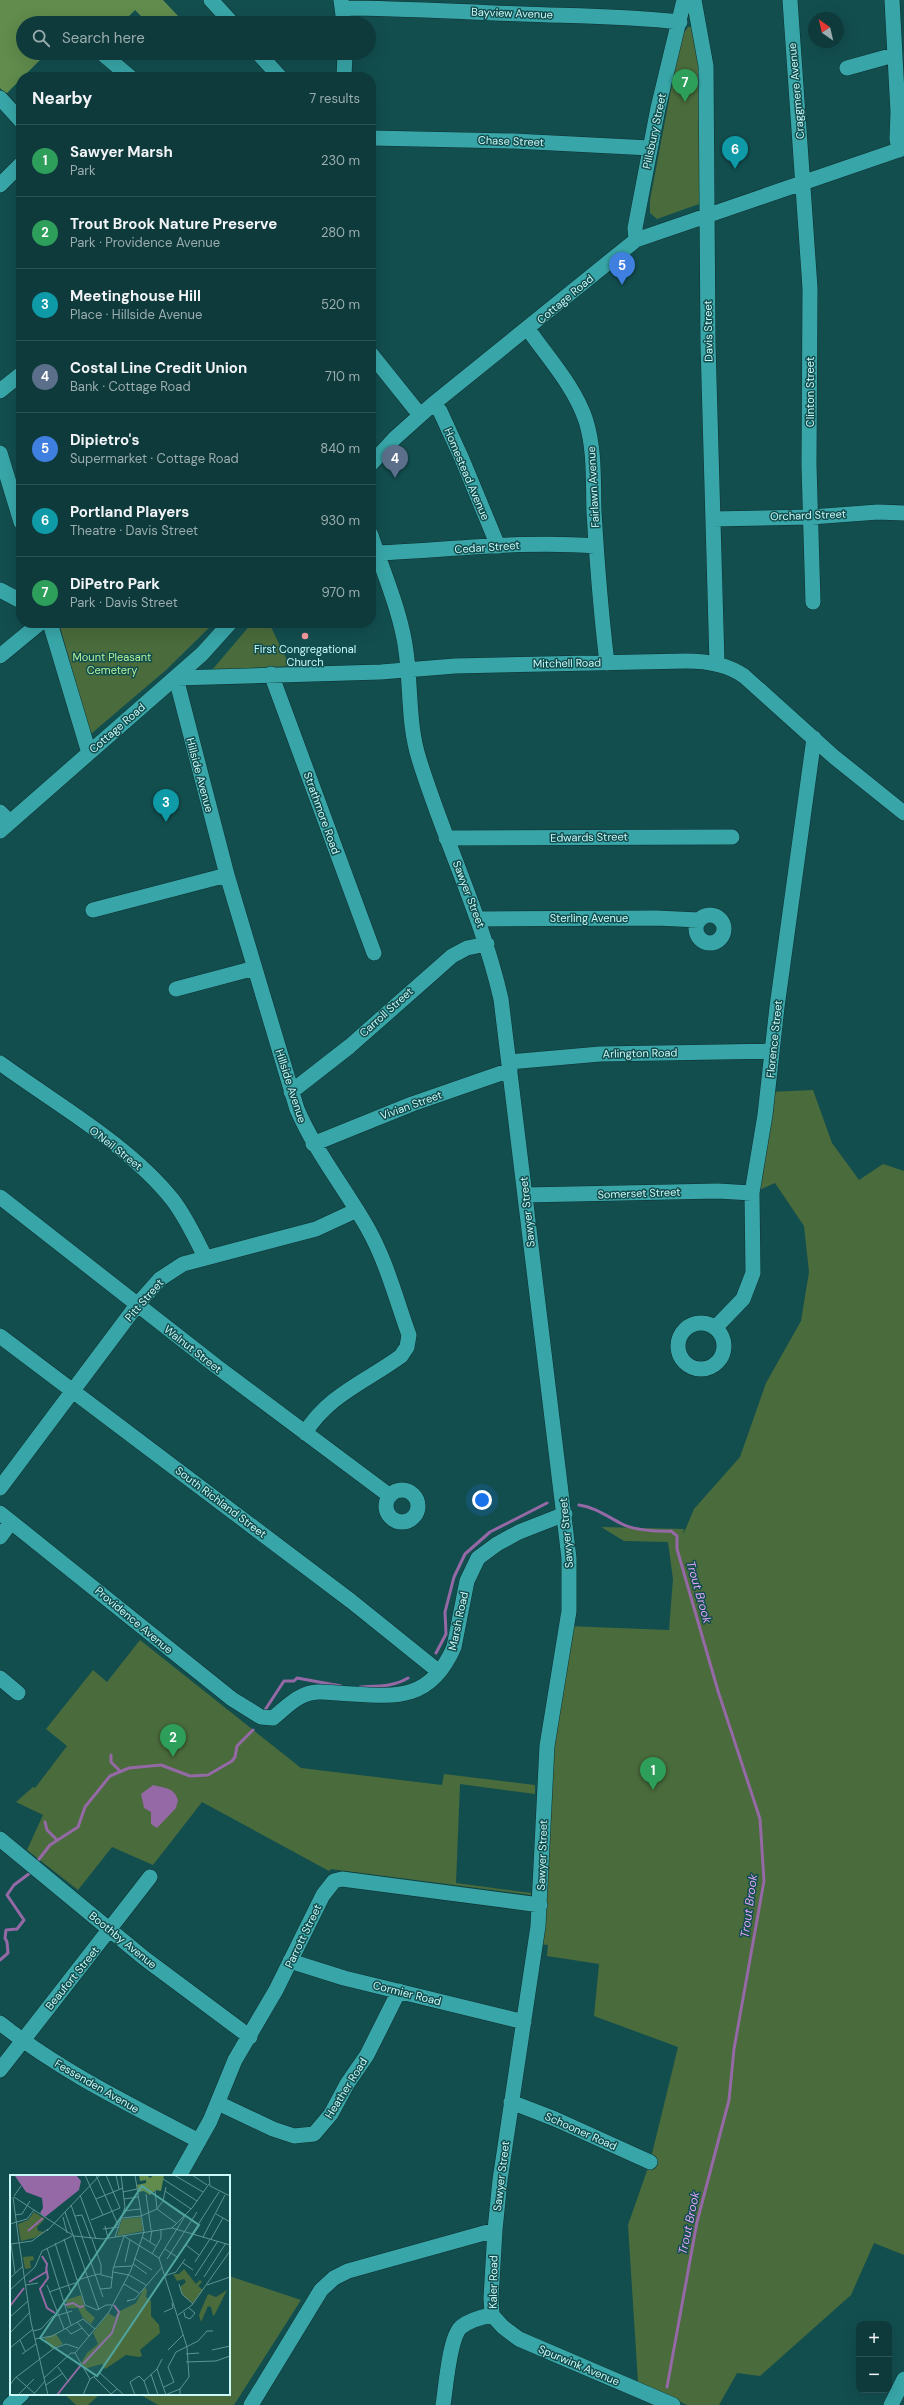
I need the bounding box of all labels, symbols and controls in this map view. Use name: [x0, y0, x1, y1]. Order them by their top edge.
street label: Bayview Avenue: [471, 5, 553, 21]
north arrow: [808, 12, 844, 48]
search box: [16, 16, 376, 60]
icon: search: [30, 27, 52, 49]
text: Search here: [62, 28, 145, 48]
street label: Craggmere Avenue: [785, 42, 807, 140]
pin: 7: [672, 69, 698, 102]
text: Nearby: [32, 87, 92, 109]
text: 7 results: [309, 90, 360, 107]
street label: Pillsbury Street: [639, 92, 669, 170]
street label: Chase Street: [478, 133, 544, 149]
pin: 6: [722, 136, 748, 169]
text: Sawyer Marsh: [70, 142, 173, 162]
text: 1: [43, 152, 47, 169]
text: 230 m: [321, 152, 360, 169]
text: Park: [70, 162, 96, 179]
text: Trout Brook Nature Preserve: [70, 214, 277, 234]
text: 2: [41, 224, 49, 241]
text: 280 m: [321, 224, 360, 241]
text: Park · Providence Avenue: [70, 234, 220, 251]
pin: 5: [609, 252, 635, 285]
street label: Cottage Road: [534, 271, 596, 327]
text: Meetinghouse Hill: [70, 286, 201, 306]
text: 3: [41, 296, 49, 313]
text: 520 m: [321, 296, 360, 313]
street label: Davis Street: [700, 300, 716, 362]
text: Place · Hillside Avenue: [70, 306, 202, 323]
street label: Clinton Street: [803, 357, 817, 427]
text: Costal Line Credit Union: [70, 358, 247, 378]
text: 4: [41, 368, 49, 385]
text: 710 m: [325, 368, 360, 385]
text: Bank · Cottage Road: [70, 378, 191, 395]
street label: Homestead Avenue: [441, 426, 493, 522]
text: Dipietro's: [70, 430, 139, 450]
text: 5: [41, 440, 49, 457]
text: 840 m: [320, 440, 360, 457]
pin: 4: [382, 445, 408, 478]
street label: Fairlawn Avenue: [584, 446, 602, 528]
text: Supermarket · Cottage Road: [70, 450, 239, 467]
text: Portland Players: [70, 502, 189, 522]
street label: Orchard Street: [770, 507, 846, 523]
text: 6: [41, 512, 49, 529]
text: 930 m: [320, 512, 360, 529]
text: Theatre · Davis Street: [70, 522, 198, 539]
street label: Cedar Street: [454, 538, 520, 556]
text: DiPetro Park: [70, 574, 160, 594]
text: 7: [42, 584, 48, 601]
text: 970 m: [321, 584, 360, 601]
text: Park · Davis Street: [70, 594, 178, 611]
marker: First Congregational Church: [300, 631, 310, 641]
place label: First Congregational Church: [254, 642, 356, 669]
park label: Mount Pleasant Cemetery: [73, 650, 151, 677]
street label: Mitchell Road: [533, 655, 601, 671]
street label: Cottage Road: [86, 700, 148, 756]
street label: Hillside Avenue: [183, 736, 217, 814]
street label: Strathmore Road: [301, 770, 343, 856]
pin: 3: [153, 789, 179, 822]
street label: Edwards Street: [550, 829, 628, 845]
street label: Sawyer Street: [450, 859, 488, 929]
street label: Sterling Avenue: [550, 911, 628, 925]
street label: Carroll Street: [356, 984, 416, 1040]
street label: Florence Street: [763, 1000, 785, 1078]
street label: Arlington Road: [603, 1045, 677, 1061]
street label: Hillside Avenue: [272, 1047, 310, 1125]
street label: Vivian Street: [378, 1087, 444, 1123]
street label: O'Neil Street: [87, 1123, 145, 1173]
street label: Sawyer Street: [516, 1176, 538, 1248]
street label: Somerset Street: [597, 1185, 681, 1201]
street label: Pitt Street: [122, 1276, 166, 1324]
street label: Walnut Street: [161, 1322, 225, 1376]
street label: South Richland Street: [173, 1463, 269, 1541]
your location: [472, 1490, 492, 1510]
street label: Sawyer Street: [556, 1497, 576, 1569]
water label: Trout Brook: [682, 1559, 716, 1626]
street label: Providence Avenue: [92, 1583, 176, 1657]
street label: Marsh Road: [445, 1590, 471, 1652]
pin: 2: [160, 1724, 186, 1757]
pin: 1: [640, 1757, 666, 1790]
street label: Sawyer Street: [534, 1819, 550, 1891]
water label: Trout Brook: [737, 1872, 762, 1939]
street label: Parrott Street: [282, 1902, 324, 1970]
street label: Boothby Avenue: [86, 1908, 160, 1972]
street label: Beaufort Street: [42, 1943, 102, 2013]
street label: Cormier Road: [371, 1978, 443, 2008]
street label: Heather Road: [322, 2055, 370, 2121]
street label: Fessenden Avenue: [52, 2056, 142, 2116]
street label: Schooner Road: [543, 2109, 619, 2153]
street label: Sawyer Street: [490, 2140, 512, 2212]
inset map: [10, 2175, 230, 2395]
water label: Trout Brook: [674, 2189, 704, 2256]
street label: Kaler Road: [486, 2255, 500, 2309]
map controls: [856, 2321, 892, 2393]
button: +: [856, 2321, 892, 2357]
street label: Spurwink Avenue: [536, 2342, 622, 2388]
button: −: [856, 2357, 892, 2393]

